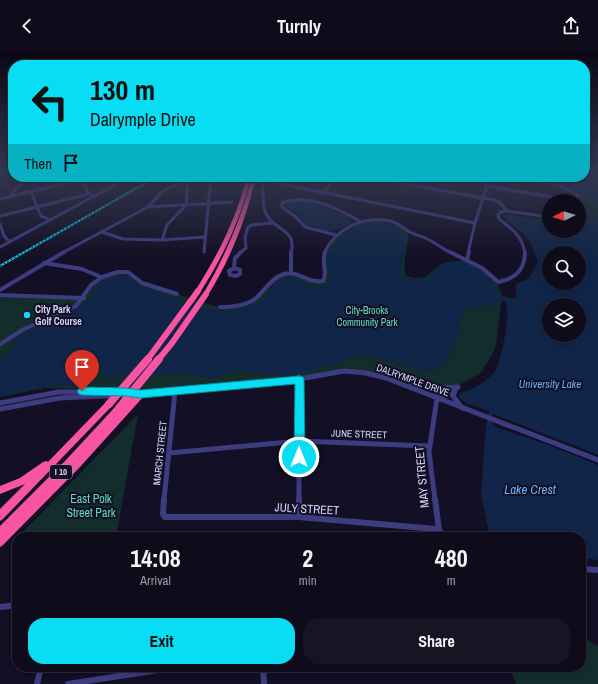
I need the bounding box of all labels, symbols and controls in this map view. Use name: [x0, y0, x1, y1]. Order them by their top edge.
text: Turnly: [277, 14, 321, 39]
icon: back: [16, 15, 38, 37]
icon: share: [560, 15, 582, 37]
text: 130 m: [90, 71, 155, 109]
icon: left: [24, 76, 76, 128]
text: Dalrymple Drive: [90, 107, 196, 132]
icon: arrive: [60, 152, 82, 174]
text: Then: [24, 153, 52, 174]
north arrow: [542, 194, 586, 238]
map controls: [542, 194, 586, 342]
button: search: [542, 246, 586, 290]
button: layers: [542, 298, 586, 342]
place label: City Park Golf Course: [35, 303, 82, 328]
park label: City-Brooks Community Park: [336, 304, 398, 329]
marker: City Park Golf Course: [22, 310, 32, 320]
pin: [65, 350, 99, 391]
icon: arrive: [71, 356, 93, 378]
street label: DALRYMPLE DRIVE: [375, 361, 451, 399]
water label: University Lake: [519, 377, 581, 391]
street label: MARCH STREET: [150, 420, 170, 486]
street label: JUNE STREET: [331, 427, 387, 441]
position arrow: [278, 436, 320, 478]
street label: MAY STREET: [411, 445, 433, 509]
road number: I 10: [50, 465, 72, 479]
water label: Lake Crest: [504, 481, 557, 498]
park label: East Polk Street Park: [66, 491, 116, 521]
street label: JULY STREET: [274, 499, 340, 519]
text: 14:08: [130, 542, 181, 574]
text: 2: [302, 542, 313, 574]
text: 480: [435, 542, 468, 574]
text: Arrival: [140, 572, 171, 589]
text: min: [299, 572, 317, 589]
text: m: [447, 572, 456, 589]
button: Exit: [28, 618, 295, 664]
button: Share: [303, 618, 570, 664]

